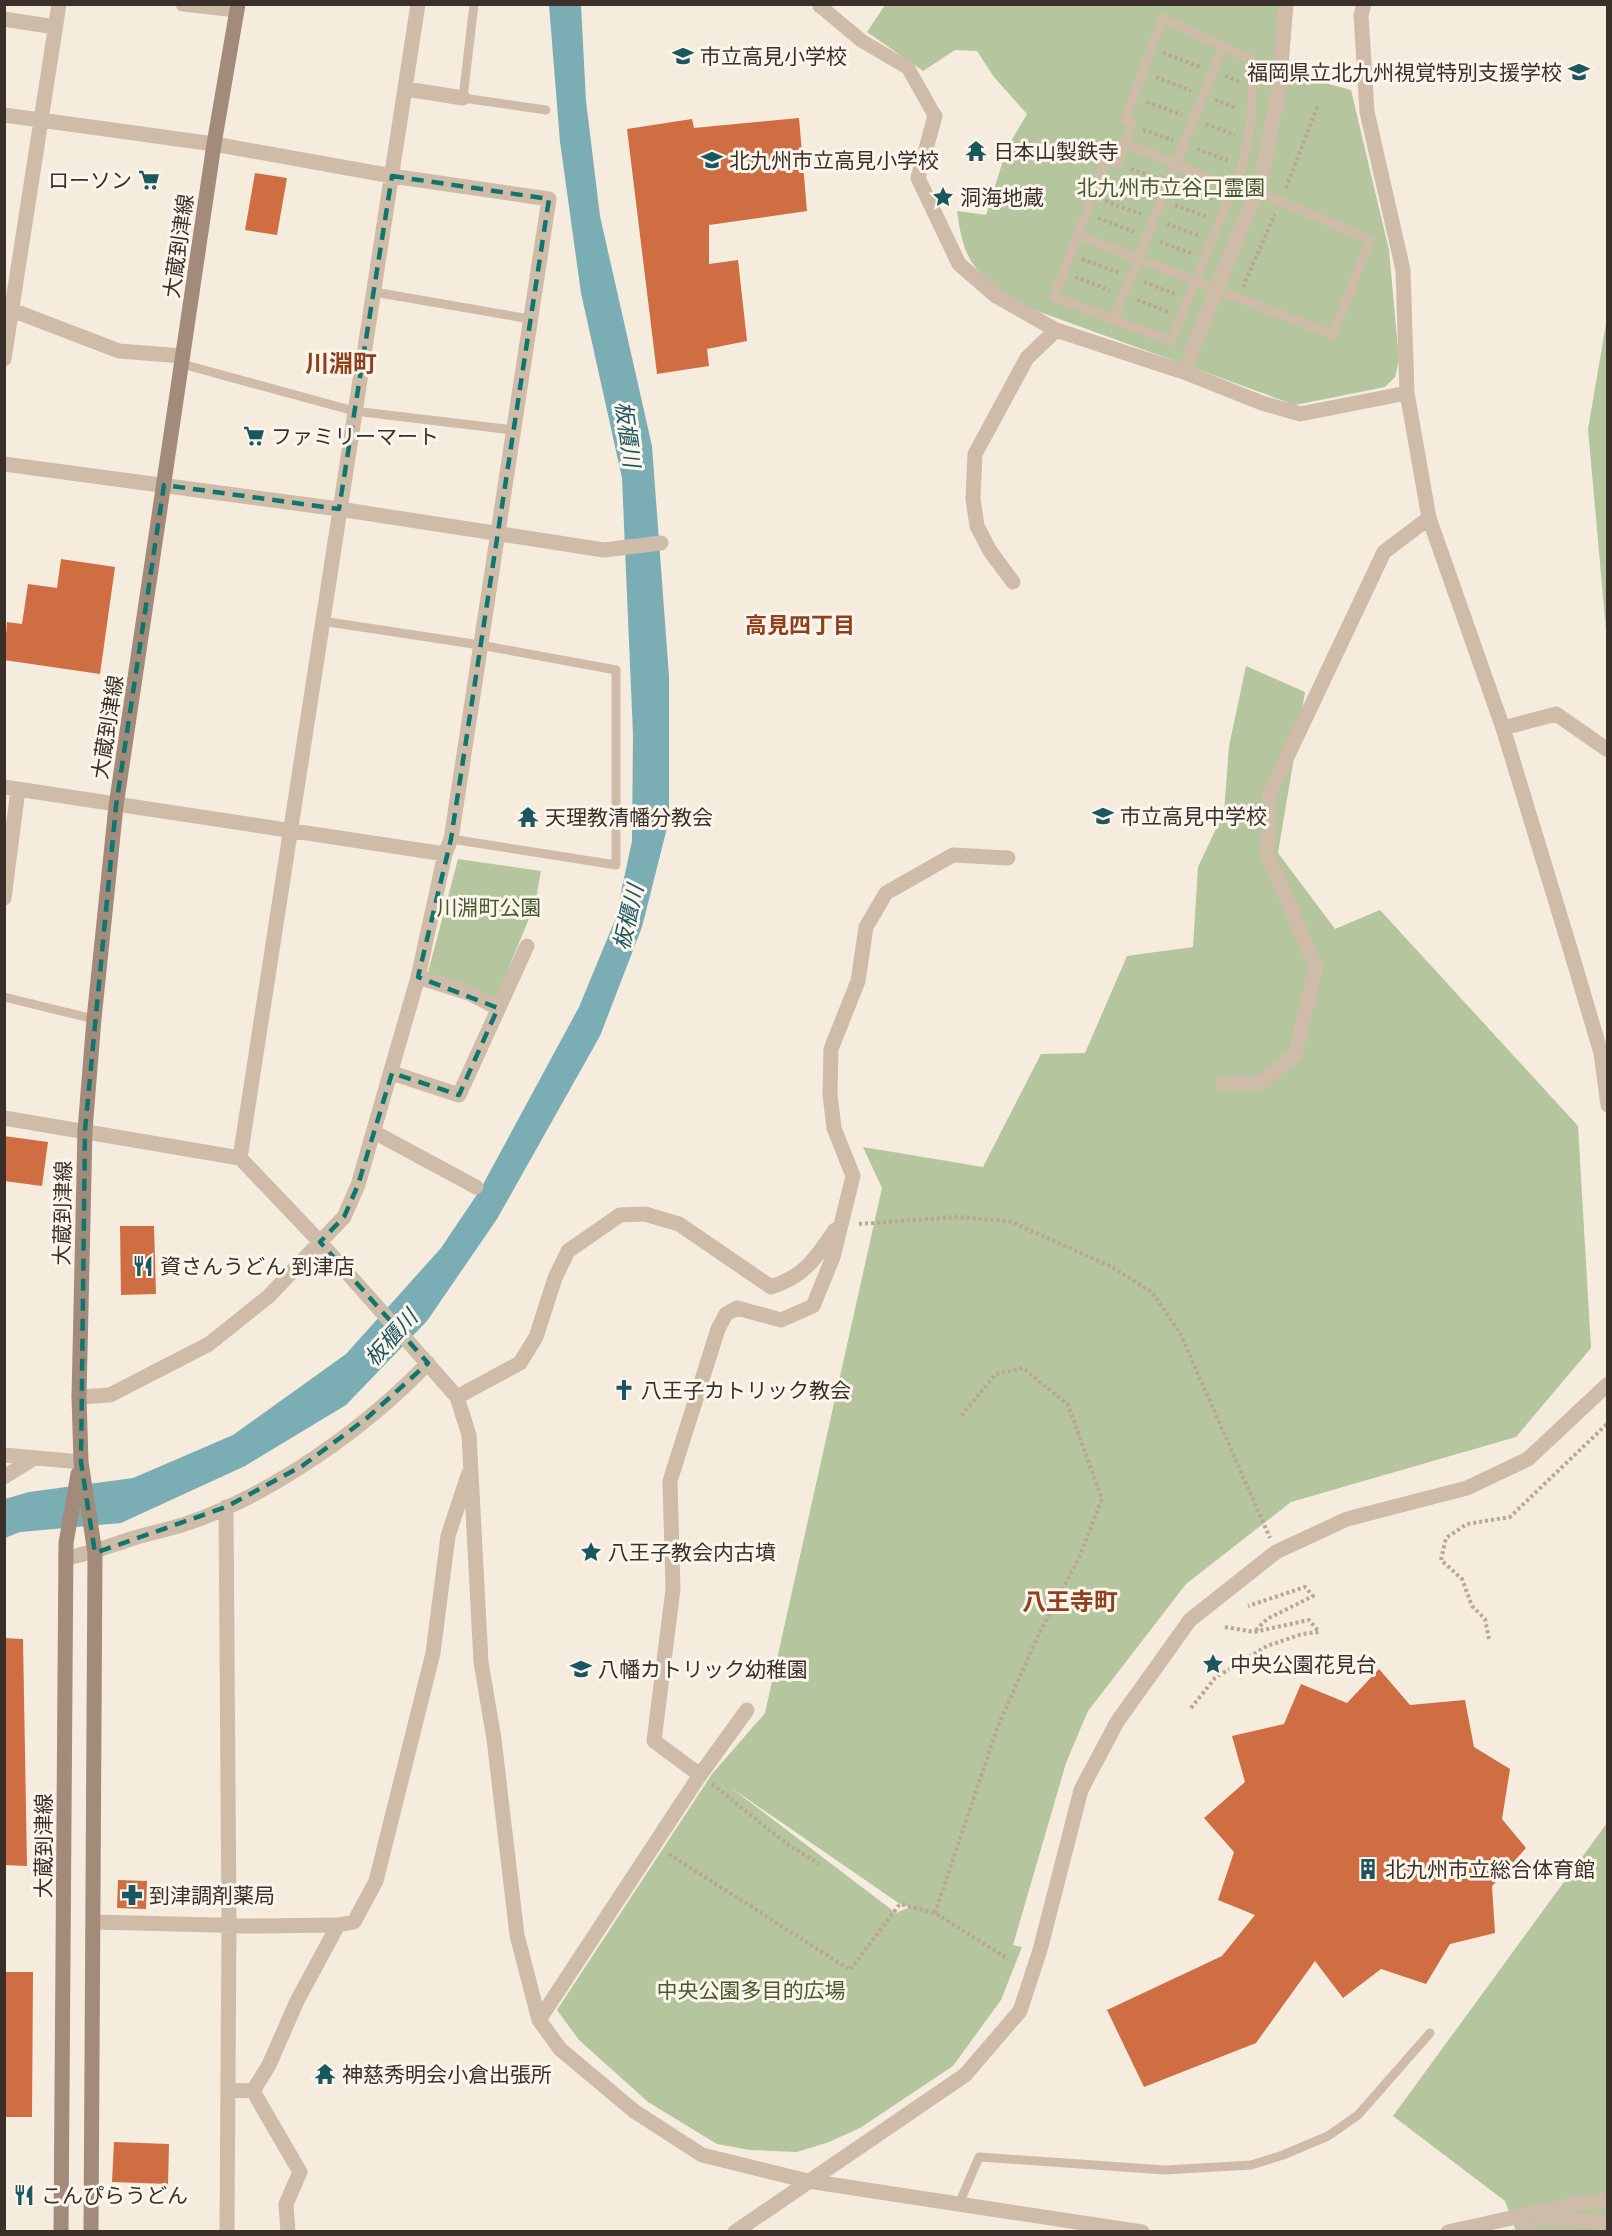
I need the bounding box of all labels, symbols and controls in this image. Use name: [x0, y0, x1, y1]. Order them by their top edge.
place label: 市立高見小学校: [700, 42, 847, 70]
school or university icon: 市立高見小学校: [671, 44, 695, 68]
place label: 福岡県立北九州視覚特別支援学校: [1247, 58, 1562, 86]
school or university icon: 福岡県立北九州視覚特別支援学校: [1567, 60, 1591, 84]
place label: 日本山製鉄寺: [993, 137, 1119, 165]
temple icon: 日本山製鉄寺: [964, 139, 988, 163]
place label: 北九州市立高見小学校: [729, 146, 939, 174]
school or university icon: 北九州市立高見小学校: [700, 148, 724, 172]
place label: ローソン: [48, 166, 132, 194]
supermarket icon: ローソン: [137, 168, 161, 192]
park label: 北九州市立谷口霊園: [1077, 173, 1266, 201]
place label: 洞海地蔵: [960, 183, 1044, 211]
place icon: 洞海地蔵: [931, 185, 955, 209]
street label: 大蔵到津線: [157, 192, 199, 300]
district label: 川淵町: [305, 346, 377, 379]
water label: 板櫃川: [610, 399, 649, 471]
place label: ファミリーマート: [271, 422, 439, 450]
supermarket icon: ファミリーマート: [242, 424, 266, 448]
district label: 高見四丁目: [745, 609, 855, 639]
street label: 大蔵到津線: [85, 673, 129, 781]
place label: 市立高見中学校: [1120, 802, 1267, 830]
place label: 天理教清幡分教会: [545, 803, 713, 831]
school or university icon: 市立高見中学校: [1091, 804, 1115, 828]
temple icon: 天理教清幡分教会: [516, 805, 540, 829]
water label: 板櫃川: [605, 880, 649, 953]
park label: 川淵町公園: [437, 893, 542, 921]
street label: 大蔵到津線: [47, 1160, 77, 1266]
place label: 資さんうどん 到津店: [160, 1252, 354, 1280]
restaurant icon: 資さんうどん 到津店: [131, 1254, 155, 1278]
water label: 板櫃川: [357, 1301, 425, 1372]
place label: 八王子カトリック教会: [641, 1376, 851, 1404]
church icon: 八王子カトリック教会: [612, 1378, 636, 1402]
place label: 八王子教会内古墳: [608, 1538, 776, 1566]
place icon: 八王子教会内古墳: [579, 1540, 603, 1564]
district label: 八王寺町: [1022, 1584, 1118, 1617]
place label: 中央公園花見台: [1230, 1650, 1377, 1678]
place icon: 中央公園花見台: [1201, 1652, 1225, 1676]
place label: 八幡カトリック幼稚園: [598, 1655, 808, 1683]
school or university icon: 八幡カトリック幼稚園: [569, 1657, 593, 1681]
street label: 大蔵到津線: [29, 1794, 57, 1899]
place label: 北九州市立総合体育館: [1385, 1855, 1595, 1883]
building icon: 北九州市立総合体育館: [1356, 1857, 1380, 1881]
place label: 到津調剤薬局: [149, 1881, 275, 1909]
pharmacy icon: 到津調剤薬局: [120, 1883, 144, 1907]
park label: 中央公園多目的広場: [657, 1976, 846, 2004]
place label: 神慈秀明会小倉出張所: [342, 2060, 552, 2088]
temple icon: 神慈秀明会小倉出張所: [313, 2062, 337, 2086]
place label: こんぴらうどん: [41, 2181, 188, 2209]
restaurant icon: こんぴらうどん: [12, 2183, 36, 2207]

